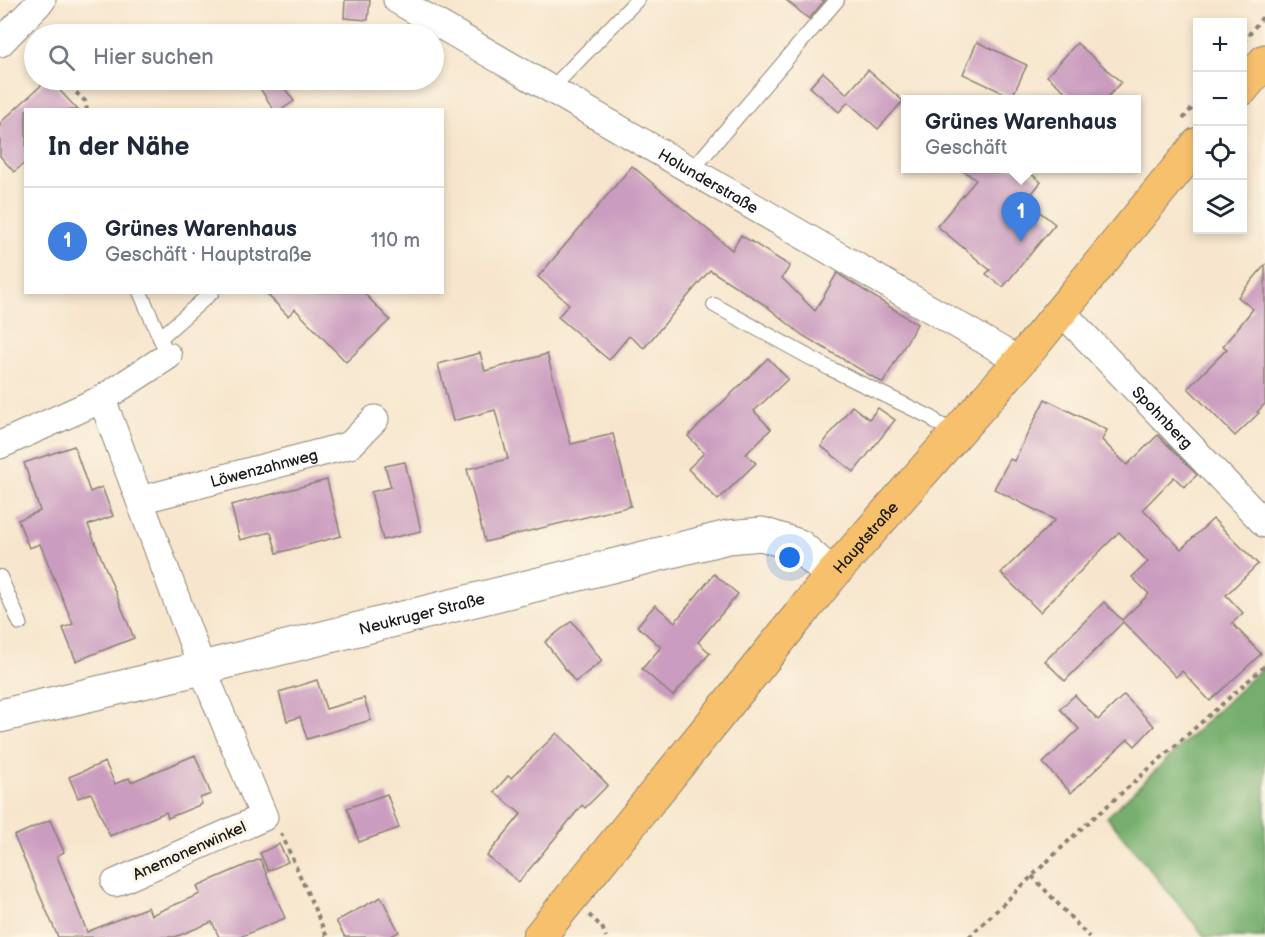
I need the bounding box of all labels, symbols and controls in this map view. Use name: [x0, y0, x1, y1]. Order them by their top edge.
map controls: [1193, 18, 1247, 234]
button: +: [1193, 18, 1247, 72]
search box: [24, 24, 444, 90]
icon: search: [45, 41, 78, 74]
text: Hier suchen: [93, 44, 214, 71]
button: −: [1193, 72, 1247, 126]
popup: [901, 95, 1141, 173]
text: Grünes Warenhaus: [925, 109, 1117, 136]
button: locate: [1193, 126, 1247, 180]
text: In der Nähe: [48, 132, 190, 163]
text: Geschäft: [925, 136, 1007, 160]
street label: Holunderstraße: [654, 145, 762, 218]
button: layers: [1193, 180, 1247, 234]
pin: 1: [1002, 192, 1040, 242]
text: Grünes Warenhaus: [105, 216, 297, 243]
text: 1: [63, 229, 72, 253]
text: 110 m: [371, 229, 420, 253]
text: Geschäft · Hauptstraße: [105, 243, 312, 267]
street label: Spohnberg: [1127, 383, 1196, 453]
street label: Löwenzahnweg: [208, 446, 320, 492]
street label: Hauptstraße: [830, 498, 903, 578]
your location: [775, 543, 804, 572]
street label: Neukruger Straße: [357, 590, 487, 640]
street label: Anemonenwinkel: [130, 818, 249, 885]

